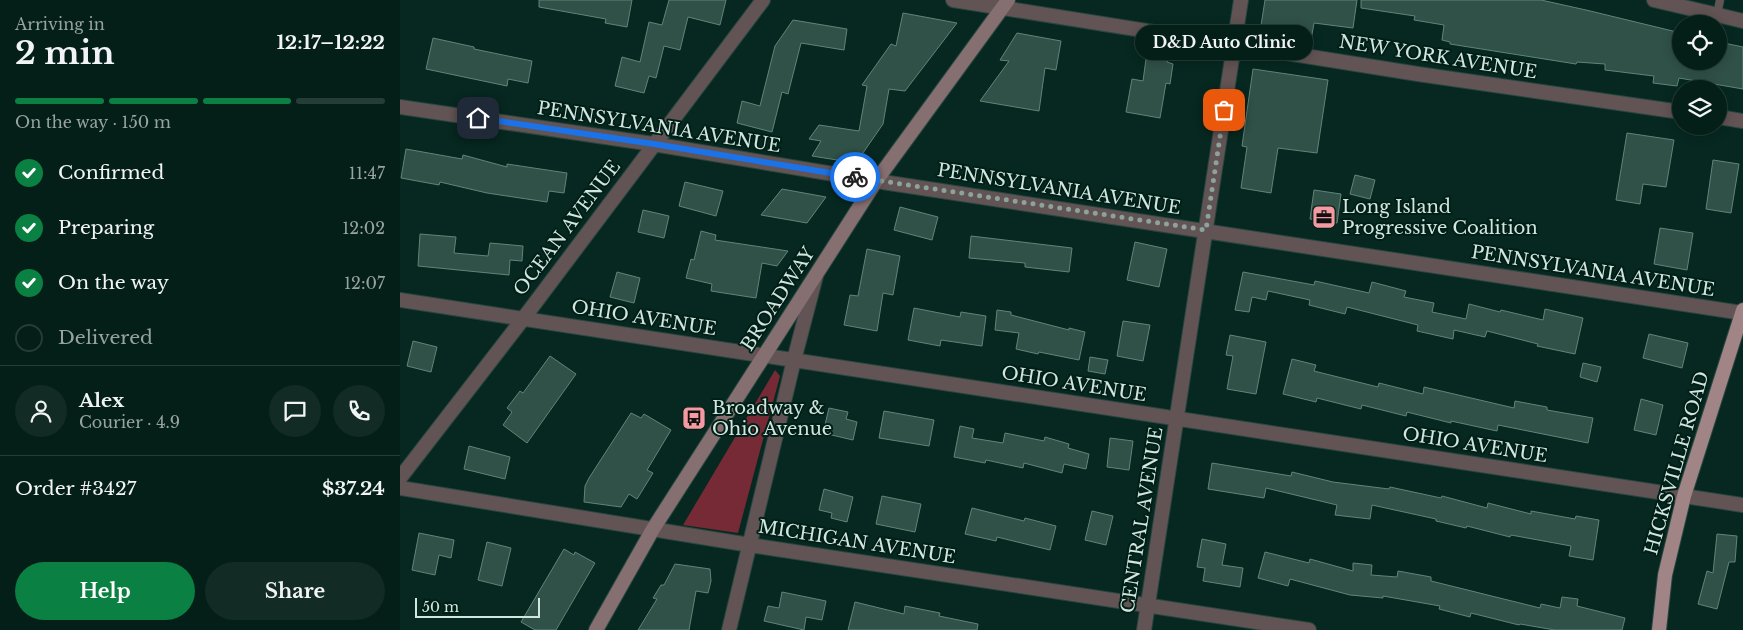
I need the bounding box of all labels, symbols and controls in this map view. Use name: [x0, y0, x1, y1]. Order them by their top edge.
text: Arriving in: [15, 14, 105, 34]
map controls: [1672, 15, 1727, 135]
button: locate: [1672, 15, 1727, 70]
callout: D&D Auto Clinic: [1135, 25, 1313, 60]
street label: NEW YORK AVENUE: [1337, 30, 1539, 84]
text: 12:17–12:22: [277, 31, 385, 54]
text: D&D Auto Clinic: [1152, 32, 1296, 52]
text: 2 min: [15, 33, 115, 73]
button: layers: [1672, 80, 1727, 135]
pin: [1203, 89, 1245, 131]
icon: bag: [1210, 96, 1238, 124]
pin: [457, 97, 499, 139]
street label: PENNSYLVANIA AVENUE: [536, 97, 782, 157]
icon: home: [464, 104, 492, 132]
text: On the way · 150 m: [15, 112, 171, 132]
courier: [830, 152, 880, 202]
street label: OCEAN AVENUE: [509, 156, 625, 300]
icon: check: [15, 159, 43, 187]
street label: PENNSYLVANIA AVENUE: [936, 159, 1182, 219]
text: Confirmed: [58, 161, 164, 184]
text: 11:47: [349, 163, 385, 183]
icon: bike: [841, 163, 869, 191]
place label: Long Island Progressive Coalition: [1342, 196, 1538, 239]
office icon: Long Island Progressive Coalition: [1311, 204, 1337, 230]
icon: check: [15, 214, 43, 242]
text: Preparing: [58, 216, 154, 239]
text: 12:02: [342, 218, 385, 238]
street label: PENNSYLVANIA AVENUE: [1470, 241, 1716, 301]
street label: BROADWAY: [736, 242, 820, 355]
icon: check: [15, 269, 43, 297]
text: On the way: [58, 271, 169, 294]
text: 12:07: [344, 273, 385, 293]
street label: OHIO AVENUE: [570, 296, 718, 340]
text: Delivered: [58, 326, 153, 349]
street label: OHIO AVENUE: [1000, 362, 1148, 406]
street label: HICKSVILLE ROAD: [1640, 369, 1714, 557]
button: person: [15, 385, 67, 437]
button: chat: [269, 385, 321, 437]
button: phone: [333, 385, 385, 437]
text: Alex: [79, 389, 124, 412]
place label: Broadway & Ohio Avenue: [712, 397, 832, 440]
bus stop icon: Broadway & Ohio Avenue: [681, 405, 707, 431]
text: Courier · 4.9: [79, 412, 180, 432]
street label: OHIO AVENUE: [1401, 423, 1549, 467]
street label: CENTRAL AVENUE: [1116, 426, 1168, 614]
text: Order #3427: [15, 477, 136, 500]
text: $37.24: [322, 477, 385, 500]
street label: MICHIGAN AVENUE: [757, 516, 957, 568]
button: Help: [15, 562, 195, 620]
button: Share: [205, 562, 385, 620]
scale bar: [415, 595, 540, 618]
text: 50 m: [422, 598, 459, 616]

